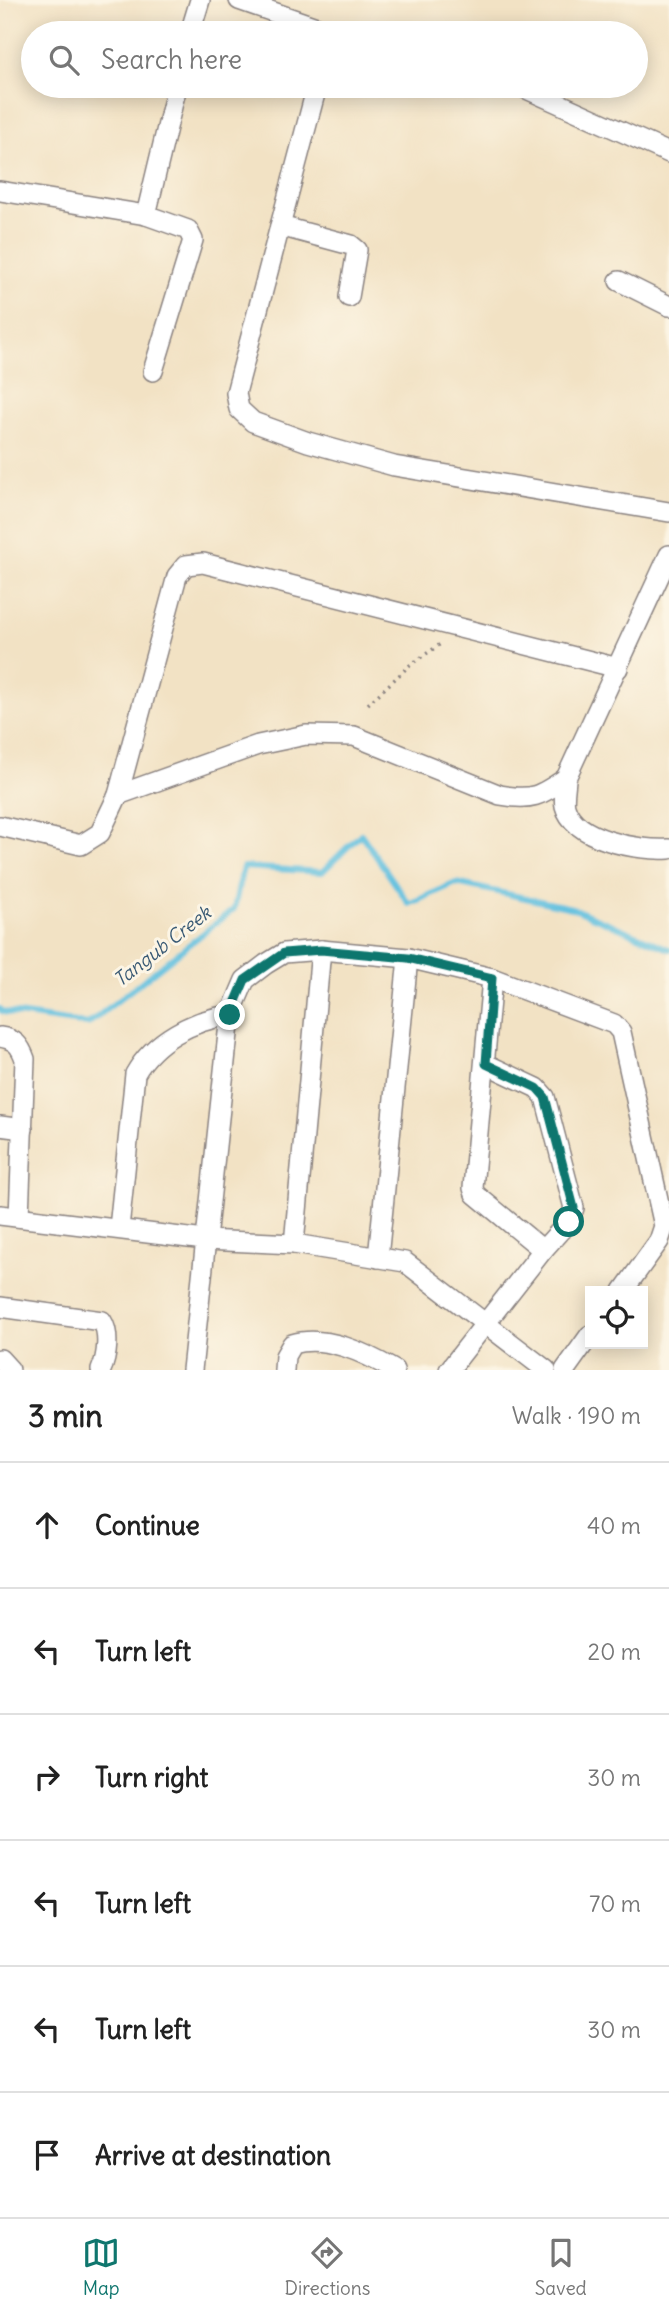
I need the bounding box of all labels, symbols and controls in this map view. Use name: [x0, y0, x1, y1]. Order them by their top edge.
search box: [21, 21, 648, 98]
icon: search: [45, 41, 83, 79]
text: Search here: [101, 43, 242, 76]
water label: Tangub Creek: [109, 900, 217, 991]
route end: [214, 999, 245, 1030]
route start: [553, 1206, 584, 1237]
map controls: [585, 1286, 648, 1349]
button: locate: [585, 1286, 648, 1349]
text: 3 min: [28, 1397, 103, 1435]
text: Walk · 190 m: [512, 1401, 641, 1430]
icon: ahead: [28, 1506, 66, 1544]
text: Continue: [95, 1509, 200, 1542]
text: 40 m: [587, 1511, 641, 1540]
icon: left: [28, 1632, 66, 1670]
text: Turn left: [95, 1635, 191, 1668]
text: 20 m: [588, 1637, 641, 1666]
icon: right: [28, 1758, 66, 1796]
text: Turn right: [95, 1761, 208, 1794]
text: 30 m: [587, 1763, 641, 1792]
icon: left: [28, 1884, 66, 1922]
text: Turn left: [95, 1887, 191, 1920]
text: 70 m: [589, 1889, 641, 1918]
icon: left: [28, 2010, 66, 2048]
text: Turn left: [95, 2013, 191, 2046]
text: 30 m: [587, 2015, 641, 2044]
icon: arrive: [28, 2136, 66, 2174]
text: Arrive at destination: [95, 2139, 331, 2172]
tab: Map: [82, 2234, 120, 2300]
tab: Directions: [285, 2234, 370, 2300]
tab: Saved: [535, 2234, 587, 2300]

